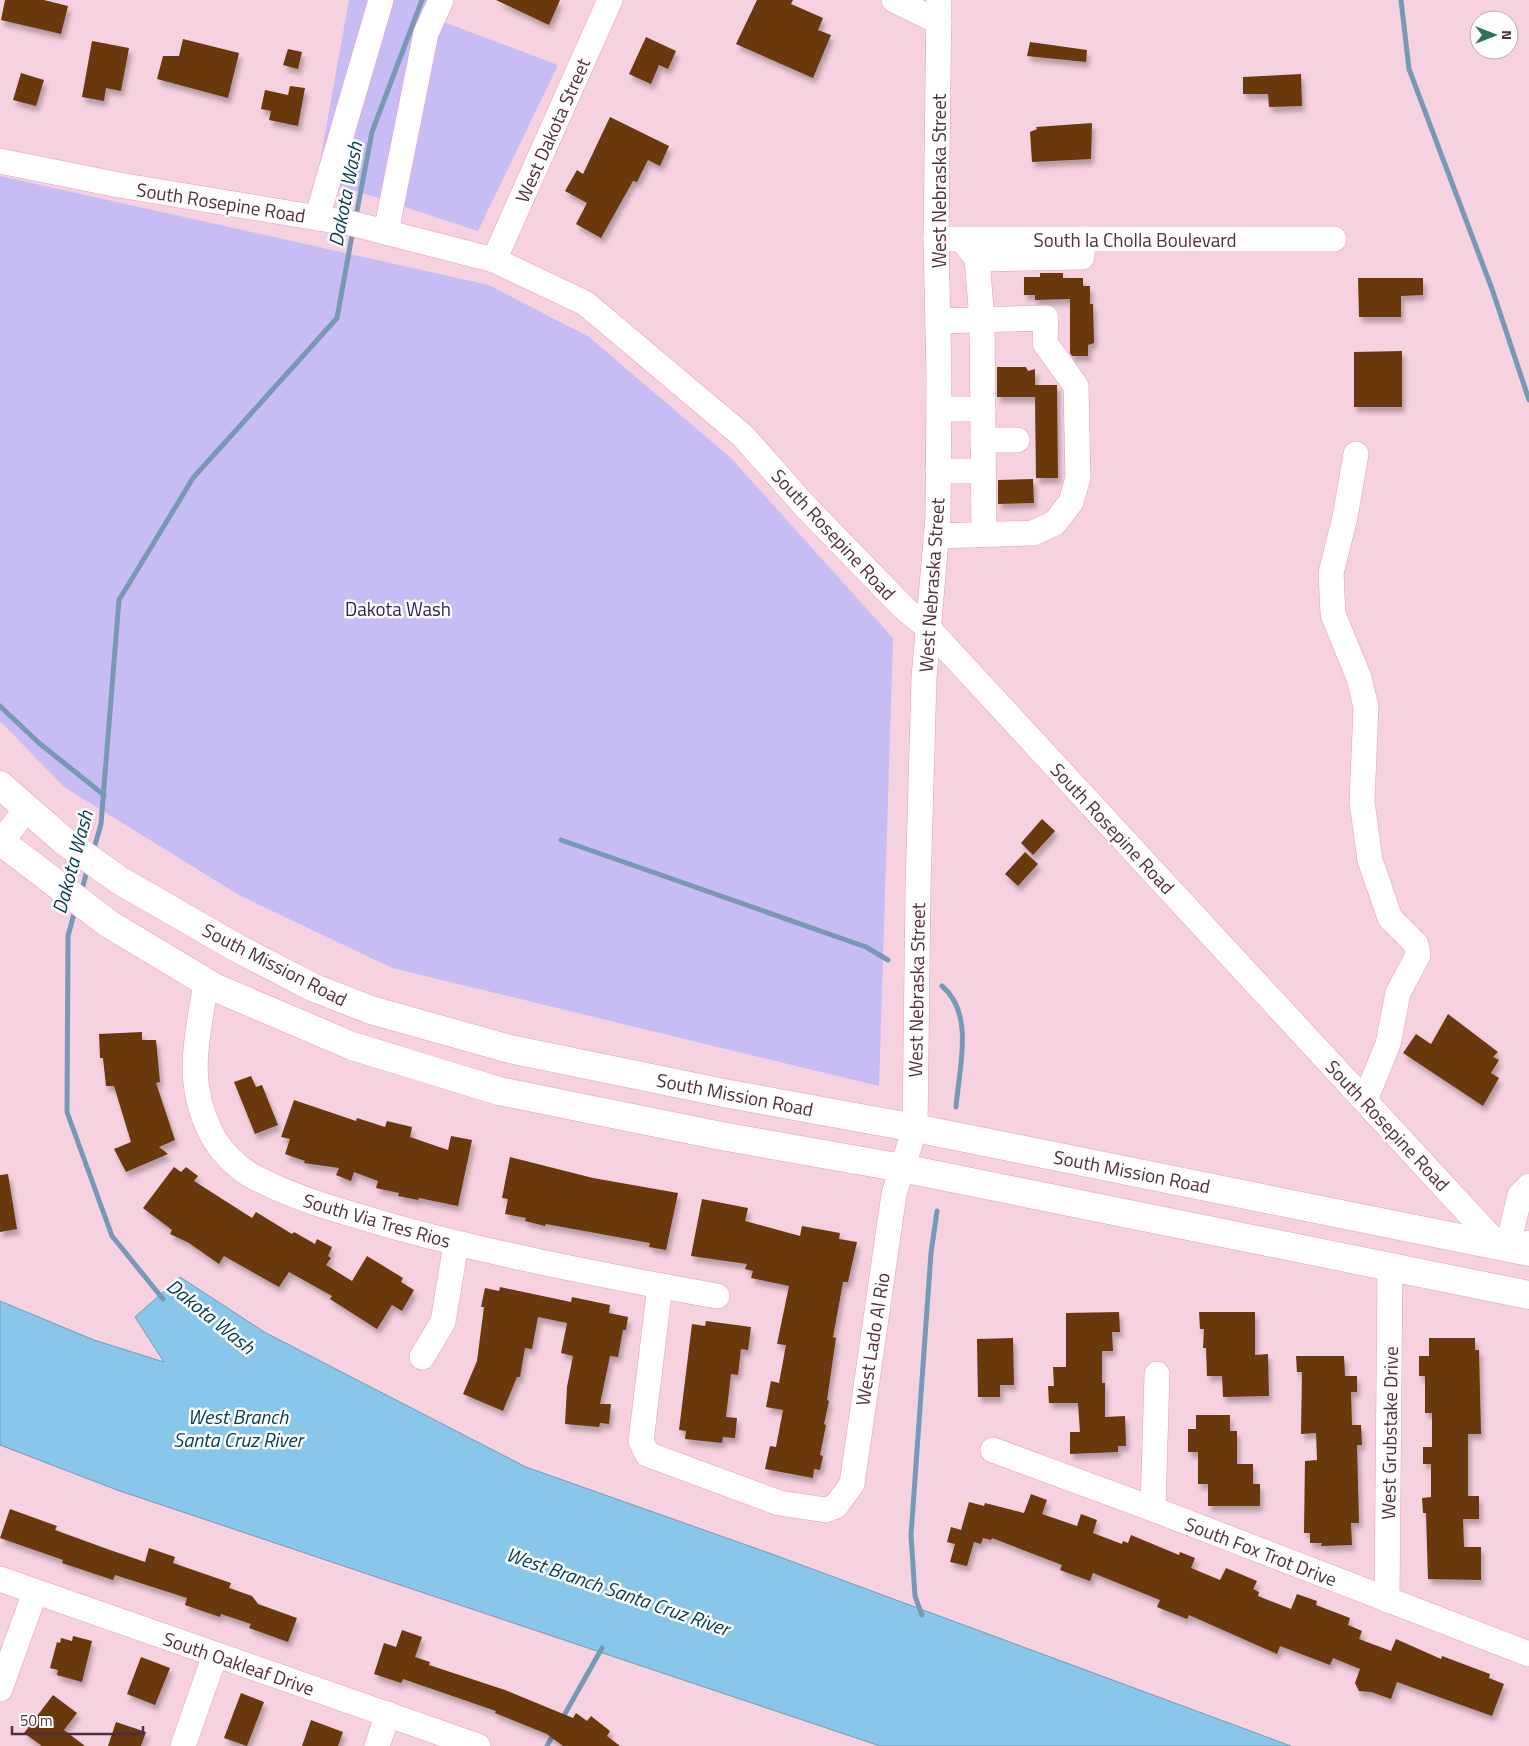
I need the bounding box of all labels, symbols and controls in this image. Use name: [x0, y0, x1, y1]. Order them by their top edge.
north arrow: [1469, 10, 1519, 60]
text: N: [1497, 30, 1518, 40]
street label: West Dakota Street: [507, 53, 597, 207]
street label: West Nebraska Street: [924, 93, 953, 268]
water label: Dakota Wash: [320, 138, 371, 249]
street label: South Rosepine Road: [134, 174, 308, 230]
street label: South la Cholla Boulevard: [1033, 225, 1237, 254]
street label: South Rosepine Road: [765, 462, 903, 606]
street label: West Nebraska Street: [910, 497, 952, 673]
park label: Dakota Wash: [345, 594, 451, 623]
street label: South Rosepine Road: [1044, 756, 1182, 900]
water label: Dakota Wash: [43, 806, 101, 917]
street label: West Nebraska Street: [900, 902, 932, 1078]
street label: South Mission Road: [198, 915, 352, 1013]
street label: South Rosepine Road: [1319, 1053, 1457, 1197]
street label: South Mission Road: [654, 1065, 816, 1123]
street label: South Mission Road: [1051, 1142, 1213, 1200]
street label: South Via Tres Rios: [300, 1185, 454, 1255]
street label: West Lado Al Rio: [847, 1270, 897, 1408]
water label: Dakota Wash: [160, 1271, 263, 1362]
street label: West Grubstake Drive: [1373, 1346, 1405, 1520]
water label: West Branch Santa Cruz River: [173, 1401, 305, 1455]
street label: South Fox Trot Drive: [1181, 1509, 1341, 1593]
water label: West Branch Santa Cruz River: [502, 1538, 736, 1645]
street label: South Oakleaf Drive: [160, 1624, 318, 1702]
scale bar: [12, 1704, 144, 1736]
text: 50 m: [20, 1709, 53, 1732]

